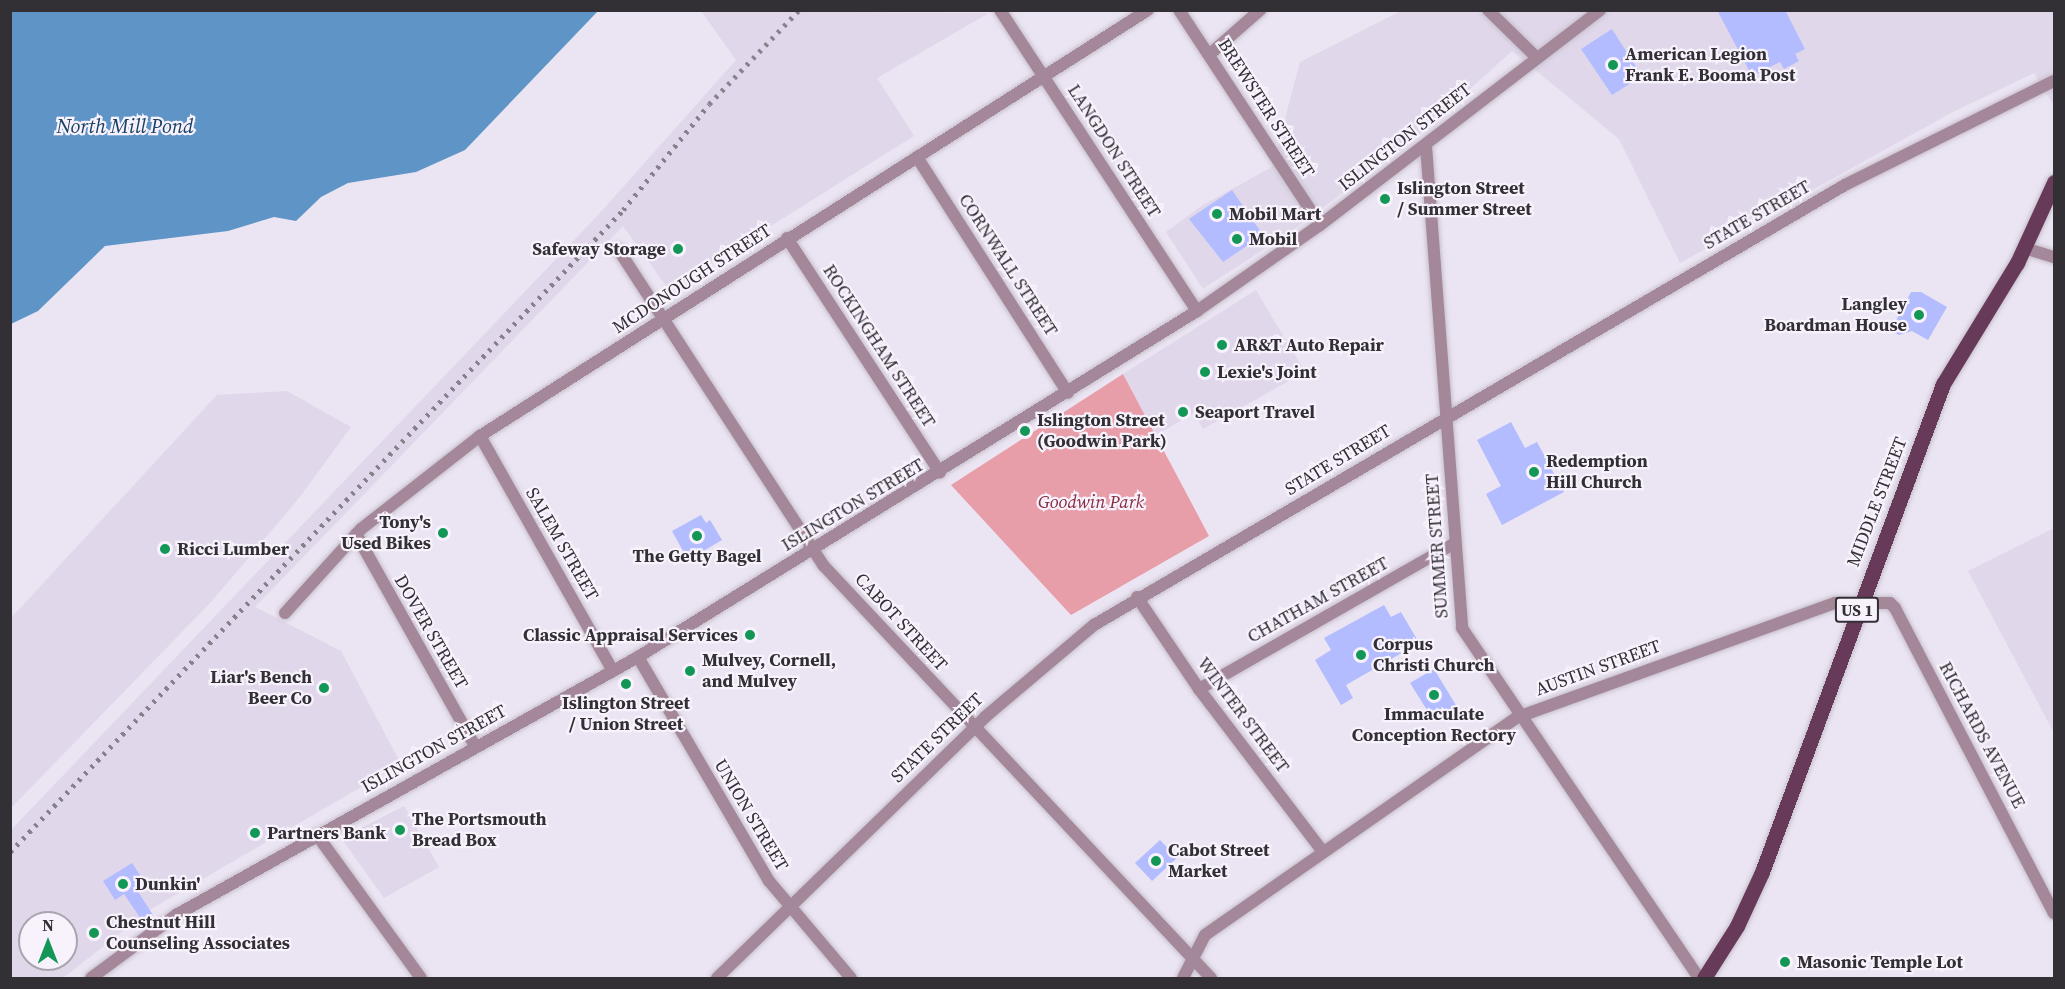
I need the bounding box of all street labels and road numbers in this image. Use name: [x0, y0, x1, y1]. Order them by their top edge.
street label: BREWSTER STREET: [1213, 35, 1319, 181]
street label: ISLINGTON STREET: [1334, 78, 1476, 196]
street label: LANGDON STREET: [1063, 80, 1165, 222]
street label: STATE STREET: [1700, 176, 1814, 254]
street label: CORNWALL STREET: [954, 190, 1062, 340]
street label: MCDONOUGH STREET: [609, 220, 775, 338]
street label: ROCKINGHAM STREET: [818, 261, 940, 431]
street label: STATE STREET: [1281, 420, 1395, 500]
street label: MIDDLE STREET: [1842, 434, 1912, 570]
street label: ISLINGTON STREET: [778, 454, 928, 556]
street label: SUMMER STREET: [1421, 473, 1453, 619]
street label: SALEM STREET: [521, 484, 603, 604]
street label: CHATHAM STREET: [1244, 552, 1392, 648]
street label: CABOT STREET: [850, 569, 952, 675]
street label: DOVER STREET: [390, 571, 472, 693]
road number: US 1: [1834, 597, 1880, 623]
street label: AUSTIN STREET: [1532, 635, 1664, 701]
street label: WINTER STREET: [1193, 653, 1293, 777]
street label: RICHARDS AVENUE: [1934, 658, 2030, 812]
street label: STATE STREET: [886, 689, 988, 787]
street label: ISLINGTON STREET: [358, 700, 510, 798]
street label: UNION STREET: [709, 755, 793, 875]

